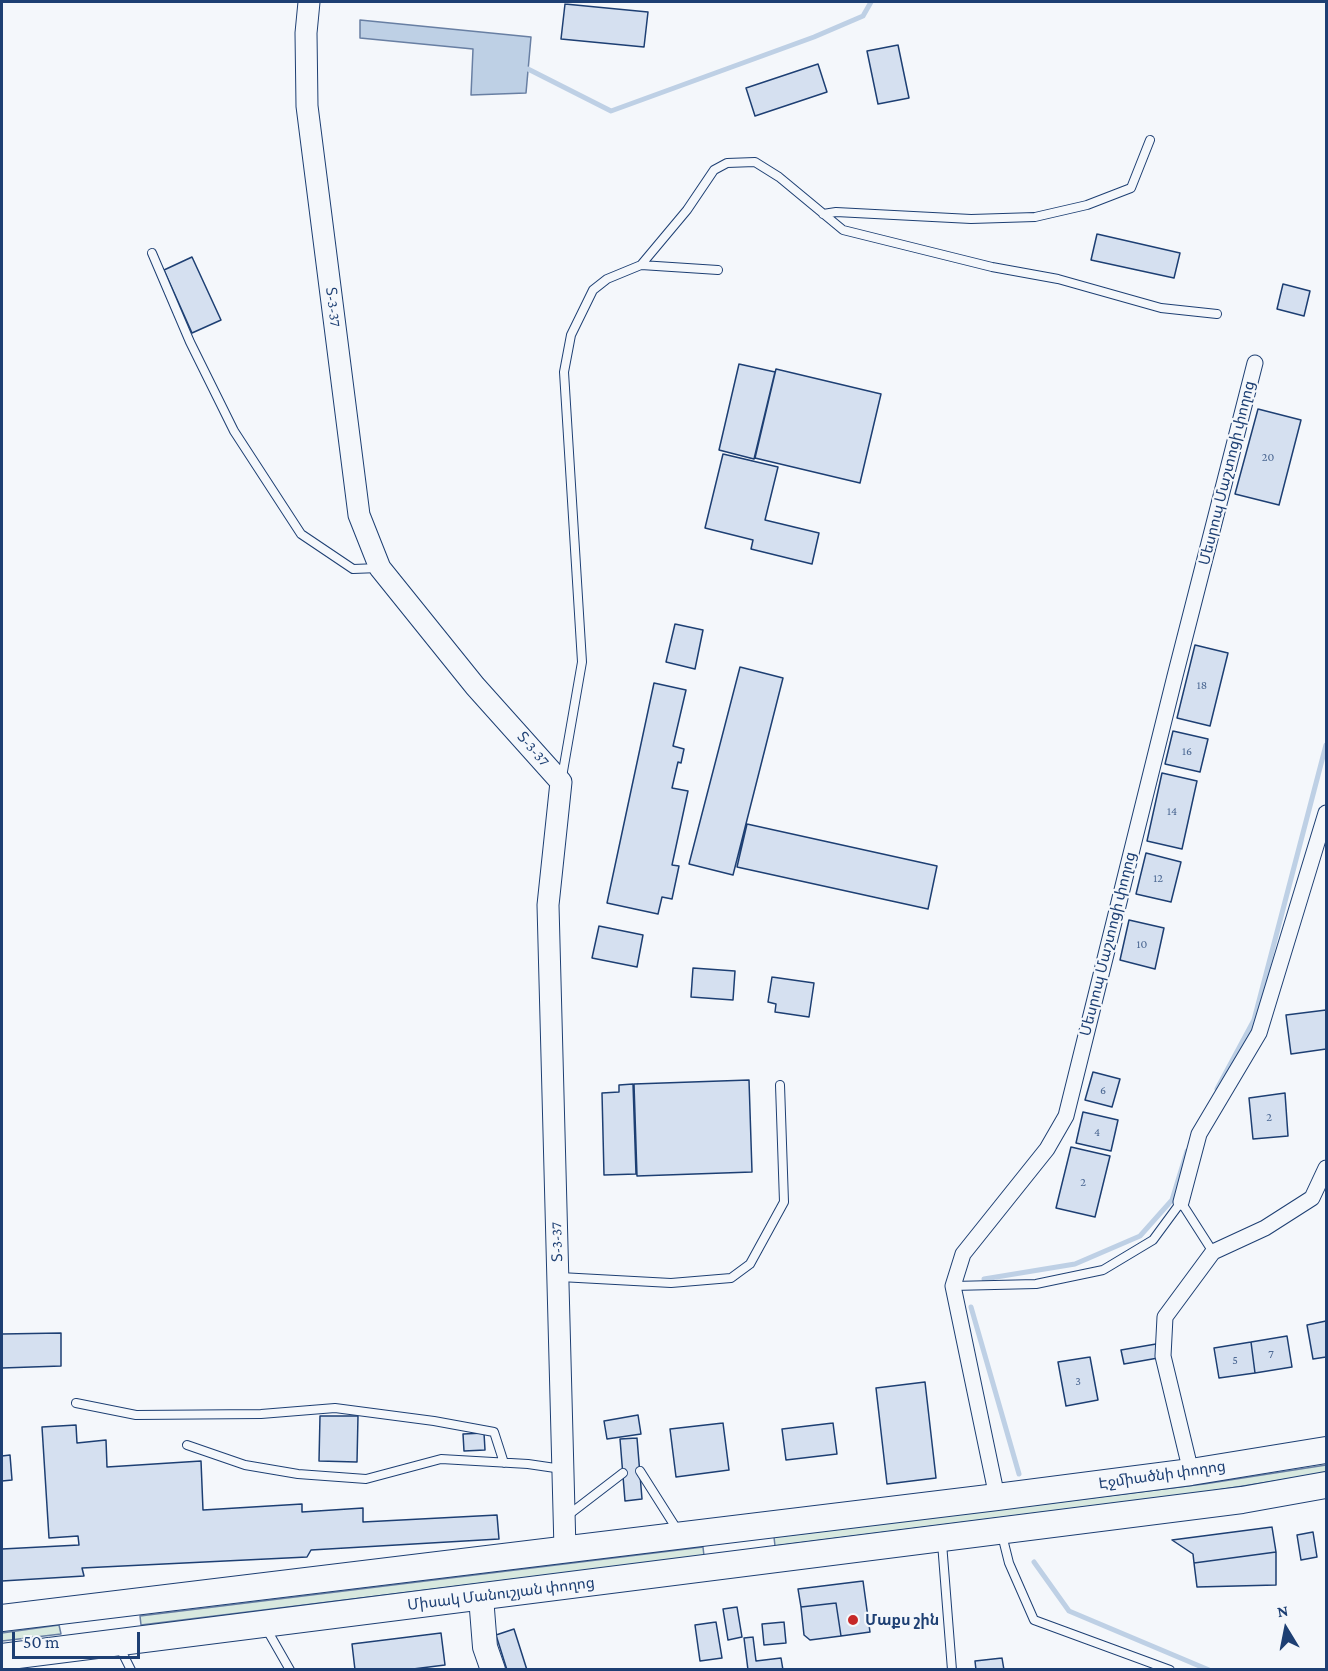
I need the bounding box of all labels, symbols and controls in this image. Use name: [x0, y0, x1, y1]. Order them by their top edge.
street label: Տ-3-37: [322, 286, 344, 328]
street label: Մեսրոպ Մաշտոցի փողոց: [1195, 379, 1259, 567]
house number: 20: [1262, 450, 1274, 464]
house number: 18: [1197, 678, 1207, 692]
street label: Տ-3-37: [513, 728, 553, 770]
house number: 16: [1182, 744, 1192, 758]
house number: 14: [1167, 804, 1177, 818]
street label: Մեսրոպ Մաշտոցի փողոց: [1076, 850, 1140, 1038]
house number: 12: [1153, 871, 1163, 885]
house number: 10: [1137, 937, 1147, 951]
house number: 6: [1100, 1083, 1106, 1097]
house number: 2: [1266, 1110, 1272, 1124]
house number: 4: [1094, 1125, 1100, 1139]
house number: 2: [1080, 1175, 1086, 1189]
street label: Տ-3-37: [547, 1222, 567, 1262]
house number: 7: [1268, 1347, 1274, 1361]
house number: 5: [1232, 1353, 1238, 1367]
house number: 3: [1075, 1374, 1081, 1388]
street label: Էջմիածնի փողոց: [1097, 1457, 1227, 1493]
street label: Միսակ Մանուշյան փողոց: [406, 1574, 596, 1614]
north arrow: [1256, 1599, 1316, 1659]
text: N: [1276, 1601, 1290, 1620]
place label: Մաքս շին: [865, 1611, 939, 1629]
marker: Մաքս շին: [846, 1613, 860, 1627]
scale bar: [15, 1620, 142, 1658]
text: 50 m: [23, 1632, 60, 1652]

